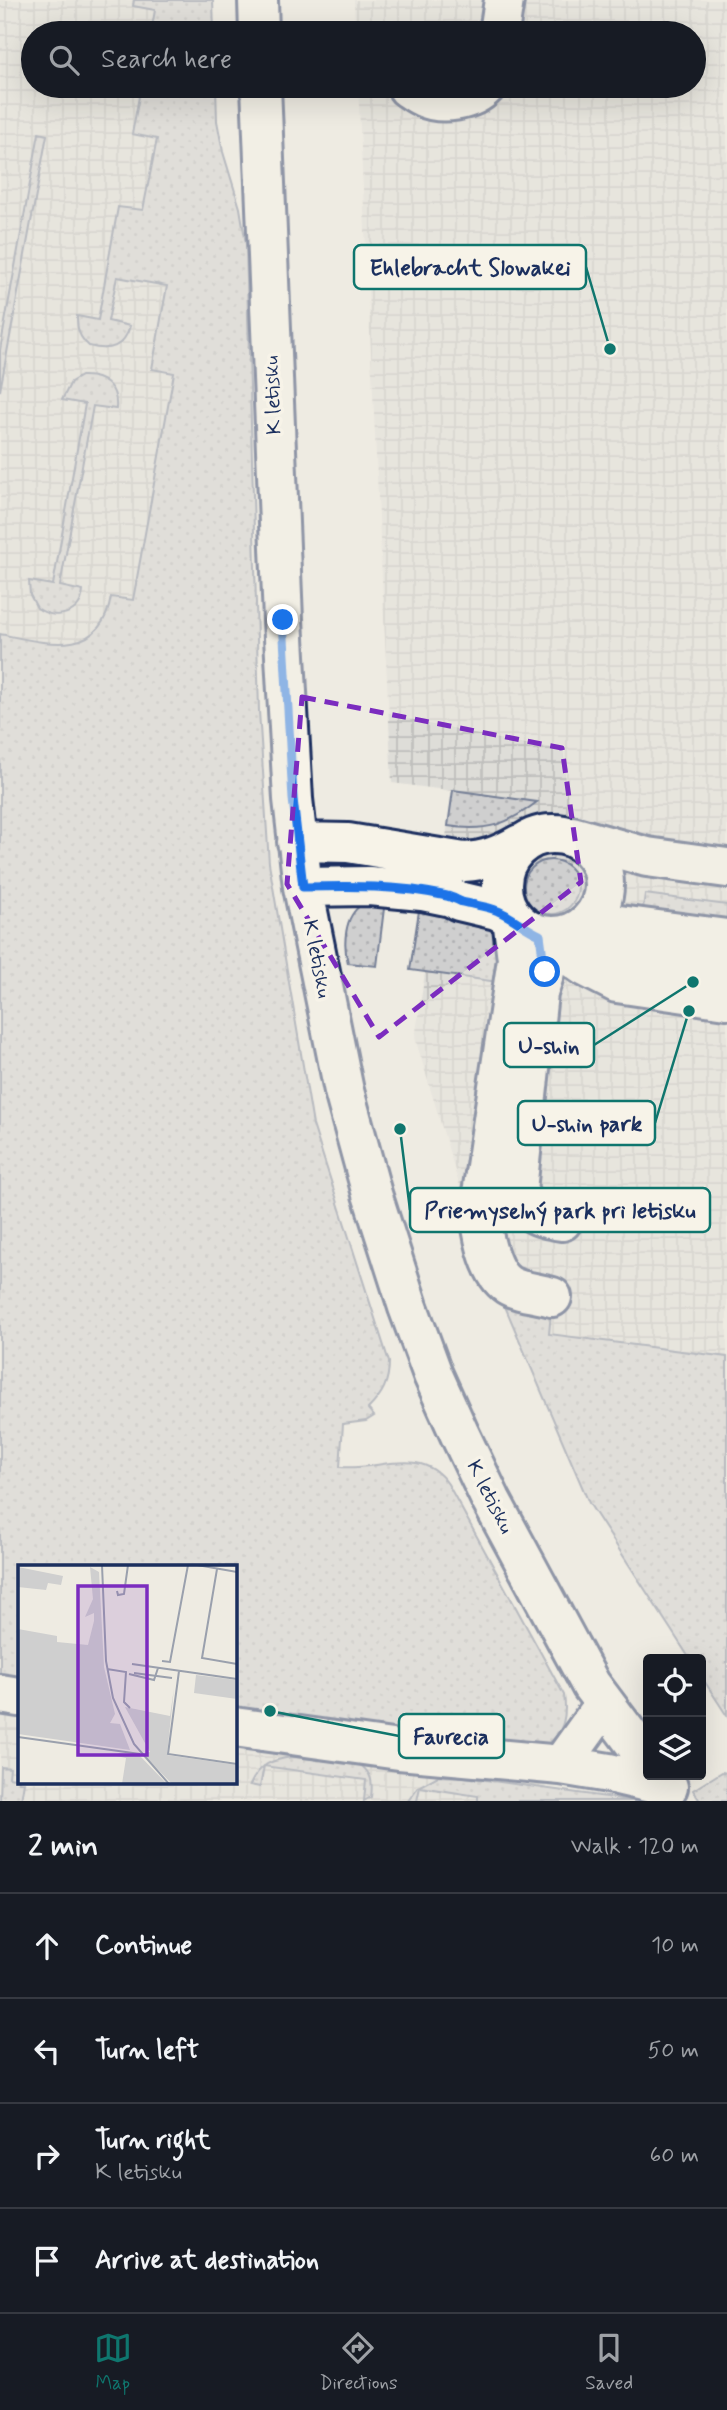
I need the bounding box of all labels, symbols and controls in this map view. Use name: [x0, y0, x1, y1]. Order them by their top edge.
search box: [21, 21, 706, 98]
icon: search: [45, 41, 83, 79]
text: Search here: [101, 43, 232, 77]
callout: Ehlebracht Slowakei: [354, 245, 586, 289]
text: Ehlebracht Slowakei: [369, 254, 571, 284]
street label: K letisku: [258, 355, 288, 435]
route end: [267, 604, 298, 635]
street label: K letisku: [296, 917, 338, 1001]
route start: [529, 956, 560, 987]
callout: U-shin: [504, 1023, 594, 1067]
text: U-shin: [518, 1032, 580, 1062]
callout: U-shin park: [518, 1101, 655, 1145]
text: U-shin park: [532, 1110, 643, 1140]
callout: Priemyselný park pri letisku: [410, 1188, 710, 1232]
text: Priemyselný park pri letisku: [424, 1197, 696, 1227]
street label: K letisku: [460, 1455, 520, 1539]
inset map: [18, 1565, 236, 1784]
map controls: [643, 1654, 706, 1780]
button: locate: [643, 1654, 706, 1717]
callout: Faurecia: [399, 1714, 504, 1758]
button: layers: [643, 1717, 706, 1780]
text: Faurecia: [413, 1723, 489, 1753]
text: 2 min: [28, 1827, 98, 1866]
text: Walk · 120 m: [571, 1832, 699, 1862]
icon: ahead: [28, 1927, 66, 1965]
text: Continue: [95, 1929, 192, 1963]
text: 10 m: [651, 1931, 699, 1961]
icon: left: [28, 2032, 66, 2070]
text: Turn left: [95, 2034, 199, 2068]
text: 50 m: [648, 2036, 699, 2066]
text: Turn right: [95, 2124, 211, 2158]
icon: right: [28, 2137, 66, 2175]
text: 60 m: [650, 2141, 699, 2171]
text: K letisku: [95, 2158, 182, 2188]
icon: arrive: [28, 2242, 66, 2280]
text: Arrive at destination: [95, 2244, 319, 2278]
tab: Map: [94, 2329, 132, 2396]
tab: Directions: [319, 2329, 398, 2396]
tab: Saved: [585, 2329, 633, 2396]

